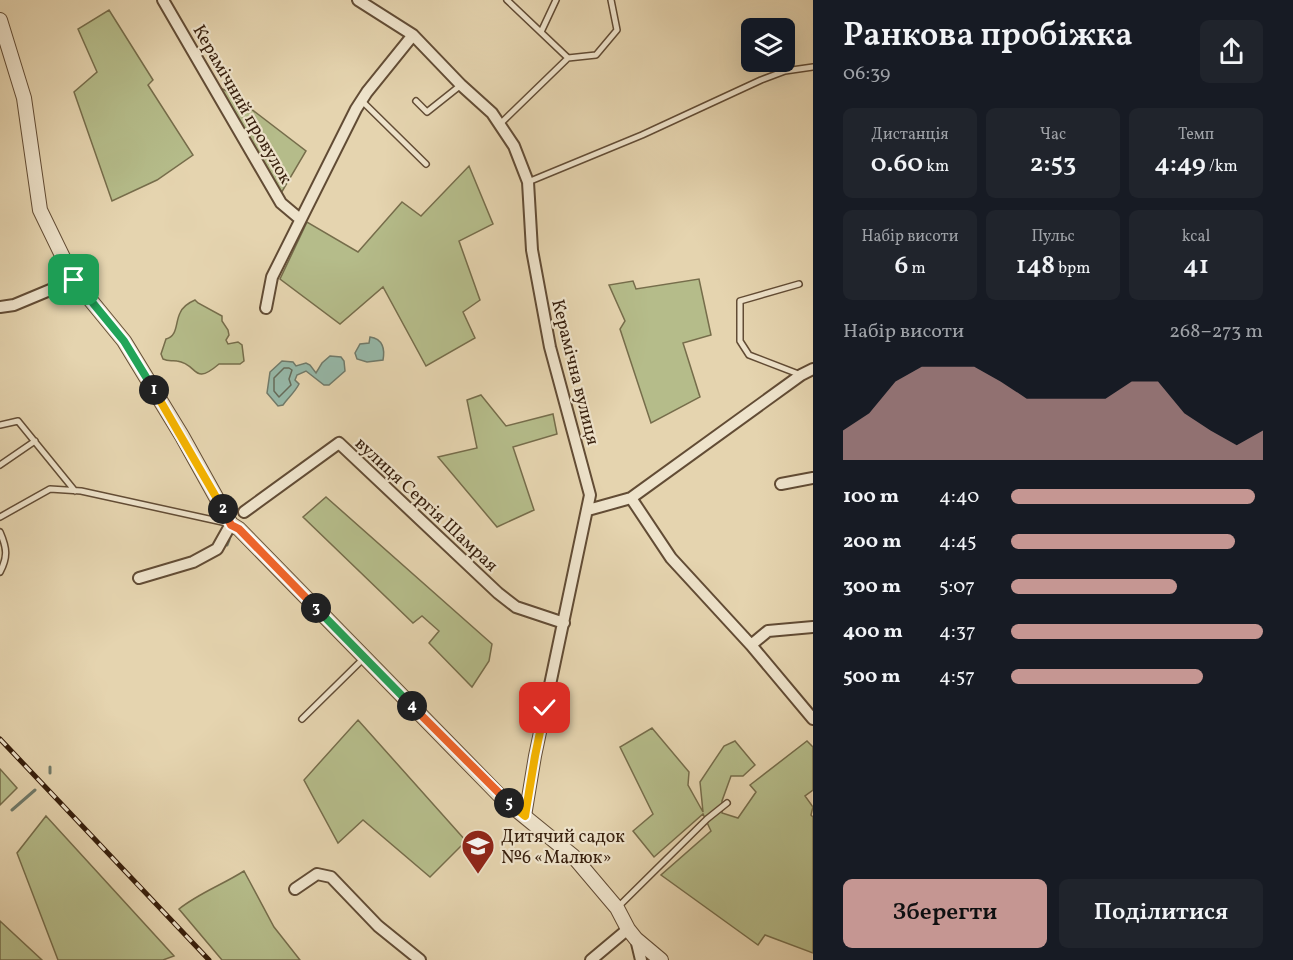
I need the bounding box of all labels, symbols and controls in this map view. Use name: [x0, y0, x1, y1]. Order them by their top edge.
text: Ранкова пробіжка: [843, 14, 1133, 60]
map controls: [741, 18, 795, 72]
button: layers: [741, 18, 795, 72]
street label: Керамічний провулок: [186, 20, 298, 189]
button: share: [1200, 20, 1263, 83]
text: 06:39: [843, 60, 890, 88]
text: Дистанція: [871, 124, 949, 146]
text: Час: [1040, 124, 1066, 146]
text: Темп: [1178, 124, 1214, 146]
text: 0.60: [871, 146, 923, 182]
text: 2:53: [1030, 146, 1076, 182]
text: 4:49: [1154, 146, 1206, 182]
text: km: [923, 156, 949, 178]
text: /km: [1206, 156, 1238, 178]
text: Набір висоти: [862, 226, 958, 248]
text: Пульс: [1031, 226, 1075, 248]
text: kcal: [1182, 226, 1210, 248]
text: 6: [894, 248, 908, 284]
text: 148: [1016, 248, 1055, 284]
text: 41: [1183, 248, 1209, 284]
pin: [48, 254, 99, 305]
text: m: [908, 258, 926, 280]
text: bpm: [1055, 258, 1090, 280]
icon: arrive: [57, 263, 90, 296]
street label: Керамічна вулиця: [544, 297, 605, 448]
text: Набір висоти: [843, 318, 964, 346]
text: 268–273 m: [1169, 318, 1263, 346]
pin: 1: [139, 375, 169, 405]
text: 1: [151, 379, 157, 401]
street label: вулиця Сергія Шамрая: [349, 432, 503, 578]
text: 100 m: [843, 483, 899, 511]
text: 4:40: [939, 483, 979, 511]
pin: 2: [208, 494, 238, 524]
text: 2: [219, 498, 227, 520]
text: 200 m: [843, 528, 901, 556]
text: 4:45: [939, 528, 977, 556]
text: 300 m: [843, 573, 901, 601]
text: 5:07: [939, 573, 975, 601]
pin: 3: [301, 593, 331, 623]
text: 3: [312, 597, 320, 619]
text: 400 m: [843, 618, 903, 646]
text: 4:37: [939, 618, 976, 646]
text: 500 m: [843, 663, 901, 691]
text: 4:57: [939, 663, 975, 691]
pin: [519, 682, 570, 733]
pin: 4: [397, 691, 427, 721]
icon: check: [528, 691, 561, 724]
text: 4: [407, 695, 417, 717]
pin: 5: [494, 788, 524, 818]
text: 5: [505, 792, 513, 814]
place label: Дитячий садок №6 «Малюк»: [501, 825, 625, 871]
school or university icon: Дитячий садок №6 «Малюк»: [460, 828, 496, 875]
button: Зберегти: [843, 879, 1047, 948]
button: Поділитися: [1059, 879, 1263, 948]

